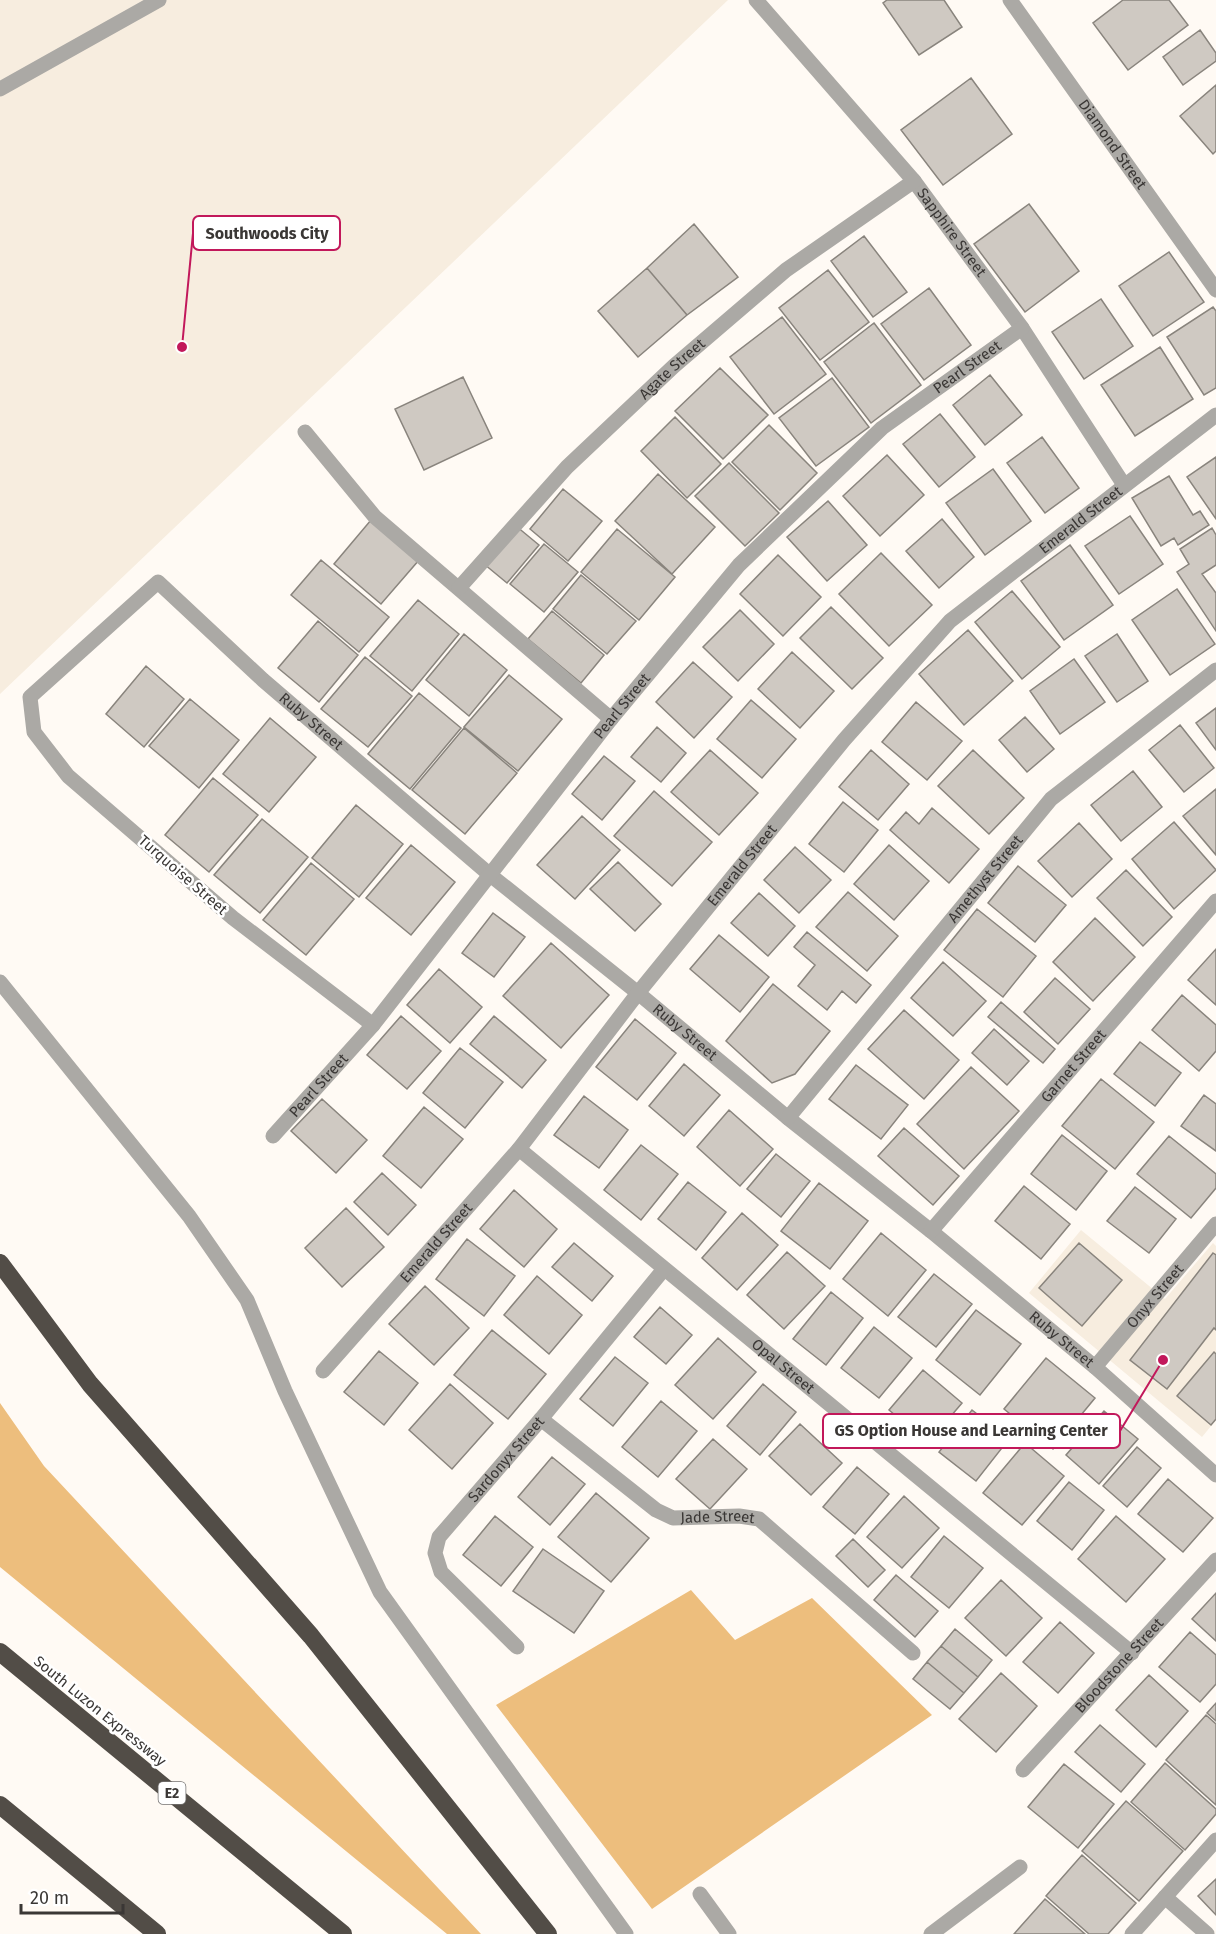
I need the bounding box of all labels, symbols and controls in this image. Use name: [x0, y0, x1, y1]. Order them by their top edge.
street label: Diamond Street: [1074, 96, 1151, 193]
street label: Sapphire Street: [913, 185, 991, 281]
callout: Southwoods City: [193, 216, 340, 250]
text: Southwoods City: [206, 224, 329, 243]
street label: Agate Street: [635, 334, 709, 403]
street label: Pearl Street: [930, 336, 1005, 398]
street label: Emerald Street: [1035, 482, 1126, 558]
street label: Pearl Street: [590, 669, 654, 742]
street label: Ruby Street: [275, 689, 347, 754]
street label: Emerald Street: [703, 820, 781, 910]
street label: Amethyst Street: [944, 831, 1027, 926]
street label: Turquoise Street: [135, 832, 232, 919]
street label: Ruby Street: [649, 1000, 721, 1065]
street label: Garnet Street: [1037, 1025, 1110, 1106]
street label: Pearl Street: [285, 1050, 352, 1121]
street label: Emerald Street: [396, 1199, 476, 1286]
street label: Onyx Street: [1123, 1260, 1188, 1332]
street label: Ruby Street: [1025, 1307, 1098, 1372]
street label: Opal Street: [748, 1335, 819, 1398]
street label: Sardonyx Street: [464, 1412, 549, 1506]
callout: GS Option House and Learning Center: [823, 1414, 1120, 1448]
text: GS Option House and Learning Center: [834, 1421, 1108, 1440]
street label: Jade Street: [680, 1507, 757, 1527]
street label: Bloodstone Street: [1071, 1614, 1168, 1717]
street label: South Luzon Expressway: [30, 1652, 170, 1770]
road number: E2: [158, 1782, 186, 1804]
scale bar: [21, 1877, 123, 1915]
text: 20 m: [30, 1887, 69, 1909]

